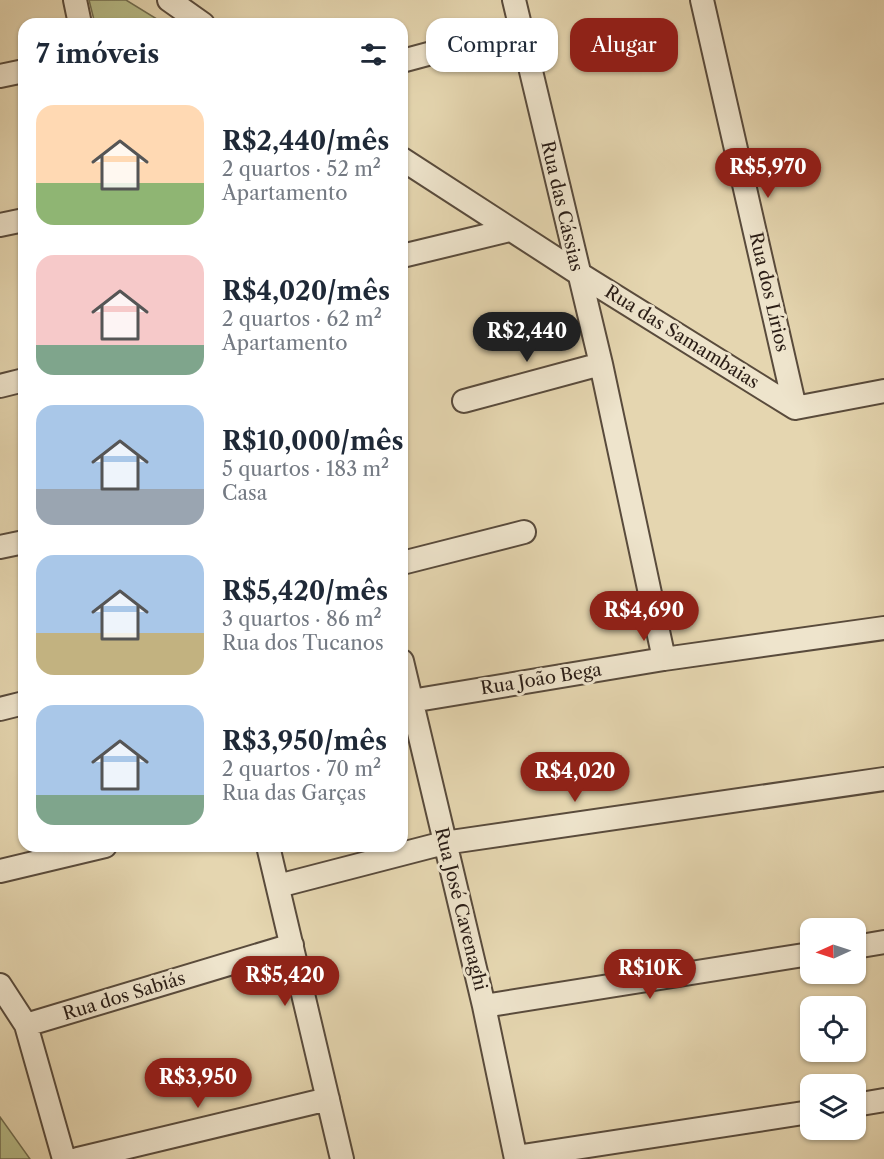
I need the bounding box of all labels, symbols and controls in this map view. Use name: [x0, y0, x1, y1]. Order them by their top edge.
chip: Comprar: [426, 18, 558, 72]
chip: Alugar: [570, 18, 678, 72]
text: 7 imóveis: [36, 38, 159, 70]
icon: filters: [357, 38, 390, 71]
text: R$2,440/mês: [222, 125, 389, 157]
icon: home: [84, 129, 156, 201]
street label: Rua das Cássias: [536, 139, 588, 273]
pin: R$5,970: [713, 148, 823, 199]
text: R$5,970: [729, 155, 807, 179]
text: 2 quartos · 52 m²: [222, 157, 381, 181]
text: Apartamento: [222, 181, 347, 205]
street label: Rua dos Lírios: [745, 230, 793, 354]
text: R$4,020/mês: [222, 275, 390, 307]
icon: home: [84, 279, 156, 351]
street label: Rua das Samambaias: [601, 281, 763, 393]
text: 2 quartos · 62 m²: [222, 307, 382, 331]
pin: R$2,440: [472, 312, 582, 363]
text: R$2,440: [487, 319, 567, 343]
text: Apartamento: [222, 331, 347, 355]
text: R$10,000/mês: [222, 425, 404, 457]
icon: home: [84, 429, 156, 501]
text: 5 quartos · 183 m²: [222, 457, 389, 481]
text: Casa: [222, 481, 267, 505]
text: R$5,420/mês: [222, 575, 388, 607]
icon: home: [84, 579, 156, 651]
pin: R$4,690: [589, 591, 699, 642]
text: R$4,690: [604, 598, 684, 622]
text: 3 quartos · 86 m²: [222, 607, 382, 631]
text: Rua dos Tucanos: [222, 631, 384, 655]
street label: Rua João Bega: [479, 658, 604, 699]
text: R$3,950/mês: [222, 725, 387, 757]
icon: home: [84, 729, 156, 801]
pin: R$4,020: [520, 752, 630, 803]
text: 2 quartos · 70 m²: [222, 757, 381, 781]
text: R$4,020: [535, 759, 615, 783]
text: Rua das Garças: [222, 781, 366, 805]
street label: Rua José Cavenaghi: [430, 825, 492, 993]
north arrow: [800, 918, 866, 984]
map controls: [800, 918, 866, 1140]
pin: R$10K: [608, 949, 692, 1000]
pin: R$5,420: [230, 956, 340, 1007]
text: R$10K: [618, 956, 682, 980]
text: R$5,420: [245, 963, 325, 987]
street label: Rua dos Sabiás: [60, 967, 188, 1025]
button: locate: [800, 996, 866, 1062]
pin: R$3,950: [143, 1058, 253, 1109]
text: R$3,950: [159, 1065, 237, 1089]
button: layers: [800, 1074, 866, 1140]

